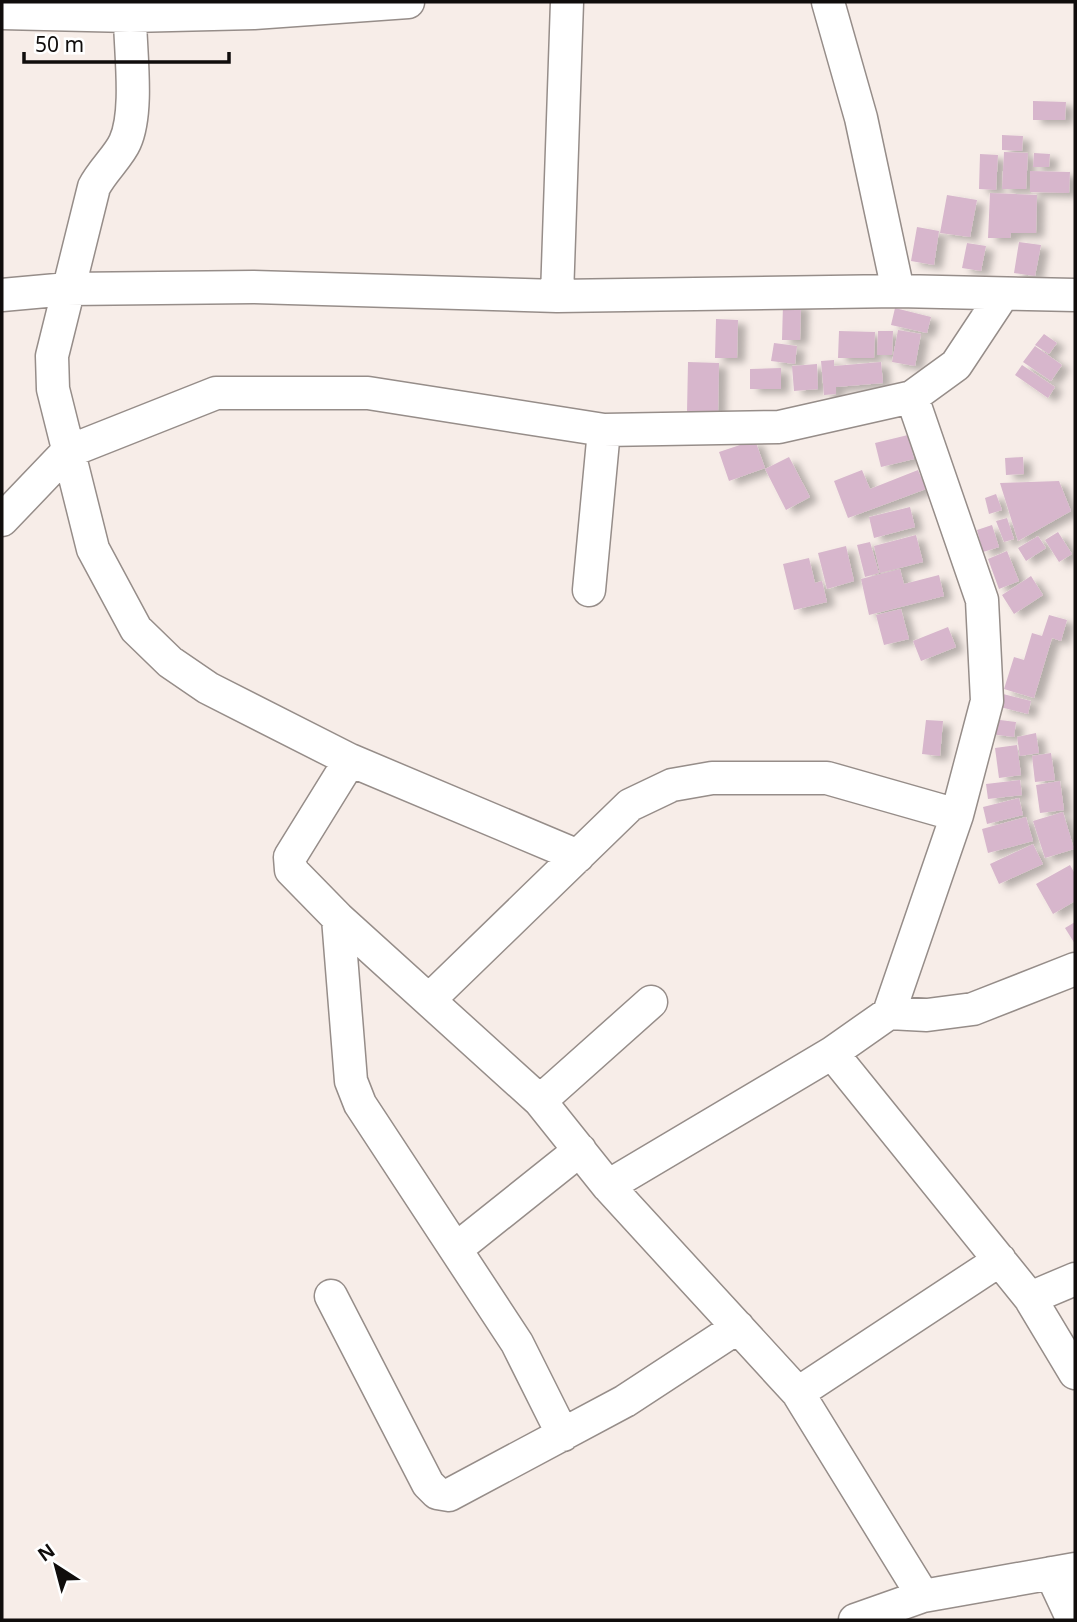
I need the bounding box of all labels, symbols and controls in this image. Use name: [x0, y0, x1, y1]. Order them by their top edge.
scale bar: [24, 21, 229, 65]
text: 50 m: [35, 30, 84, 58]
north arrow: [21, 1531, 91, 1601]
text: N: [32, 1537, 60, 1567]

